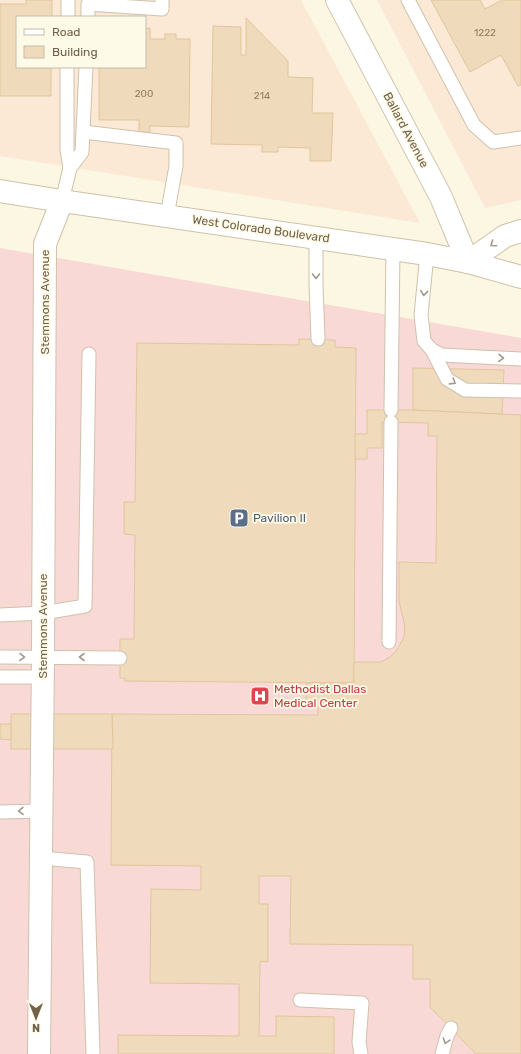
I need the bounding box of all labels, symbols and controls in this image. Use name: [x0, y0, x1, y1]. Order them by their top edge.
legend: [16, 16, 146, 68]
text: Road: [52, 25, 80, 39]
house number: 1222: [474, 27, 496, 39]
text: Building: [52, 45, 98, 59]
house number: 200: [135, 88, 153, 100]
house number: 214: [254, 90, 270, 102]
street label: Ballard Avenue: [380, 90, 432, 170]
street label: West Colorado Boulevard: [191, 212, 331, 246]
one-way arrow: [490, 239, 497, 247]
street label: Stemmons Avenue: [38, 249, 52, 355]
one-way arrow: [312, 273, 320, 279]
one-way arrow: [419, 290, 428, 296]
one-way arrow: [497, 354, 504, 363]
one-way arrow: [448, 378, 455, 385]
parking icon: Pavilion II: [228, 507, 250, 529]
place label: Pavilion II: [253, 511, 306, 525]
street label: Stemmons Avenue: [36, 573, 50, 679]
one-way arrow: [19, 653, 25, 661]
one-way arrow: [79, 653, 85, 661]
place label: Methodist Dallas Medical Center: [274, 682, 366, 710]
hospital icon: Methodist Dallas Medical Center: [249, 685, 271, 707]
one-way arrow: [18, 807, 24, 815]
north arrow: [16, 998, 56, 1038]
text: N: [32, 1021, 40, 1034]
one-way arrow: [442, 1037, 450, 1044]

